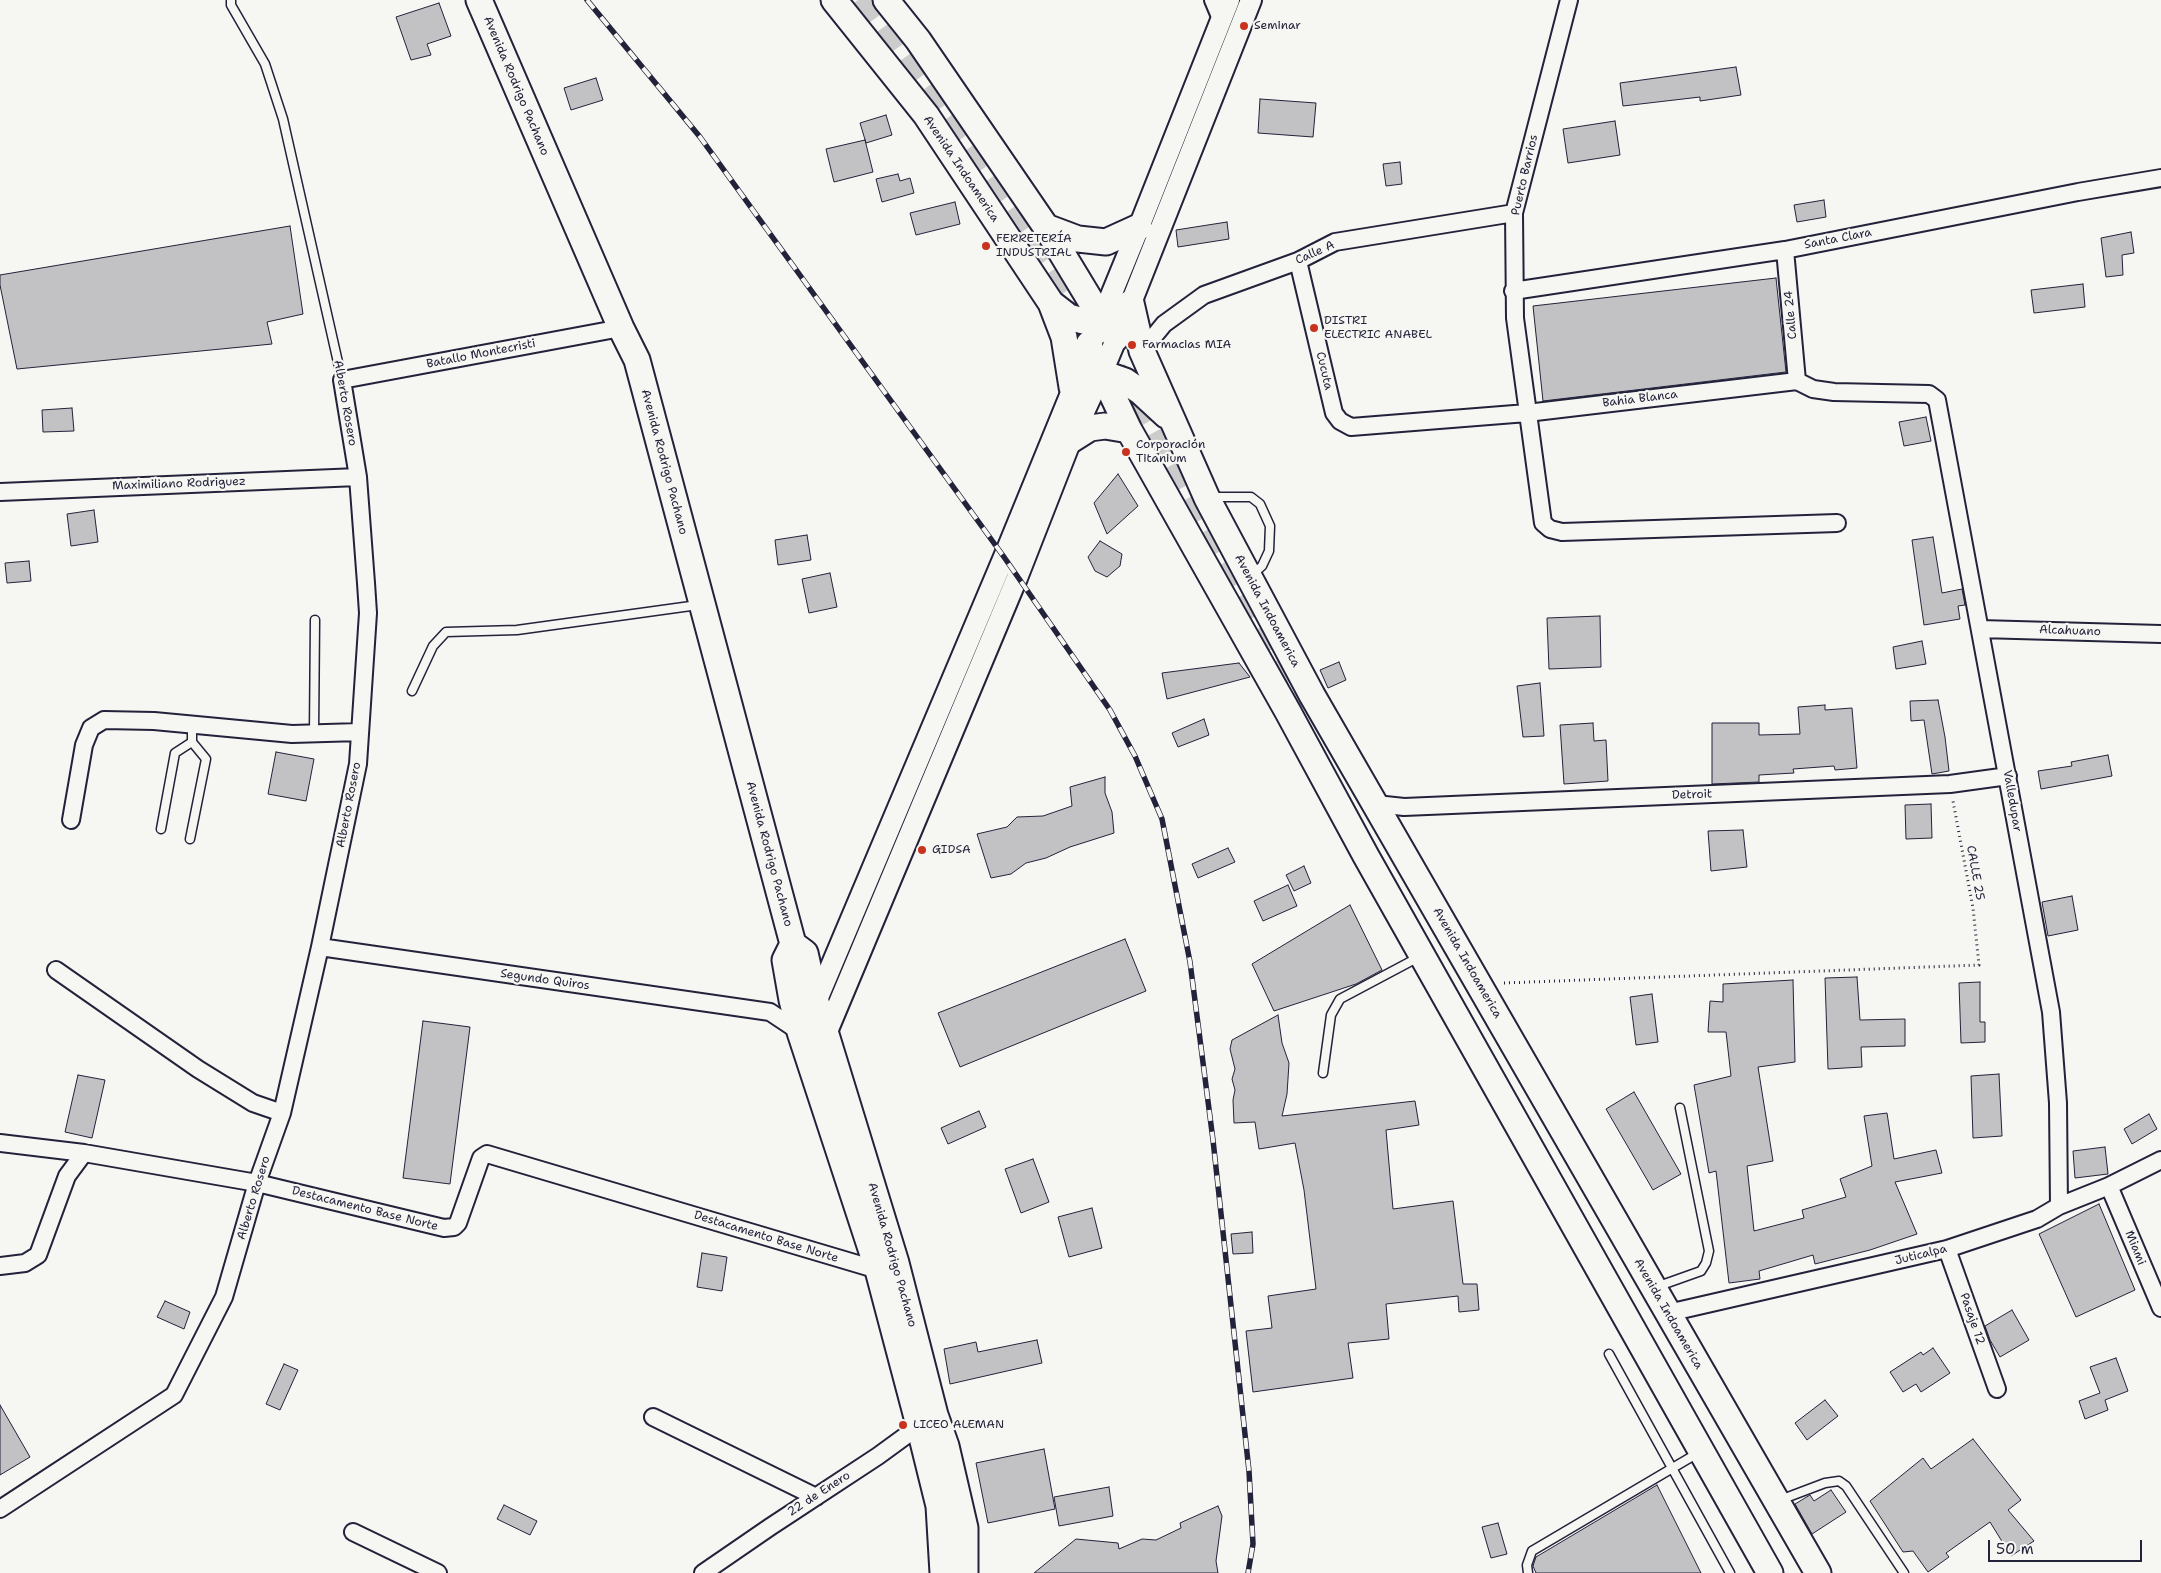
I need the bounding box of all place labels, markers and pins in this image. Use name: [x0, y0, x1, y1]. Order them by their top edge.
place label: Seminar: [1254, 19, 1301, 33]
marker: Seminar: [1238, 20, 1250, 32]
place label: FERRETERÍA INDUSTRIAL: [996, 232, 1072, 260]
marker: FERRETERÍA INDUSTRIAL: [980, 240, 992, 252]
place label: DISTRI ELECTRIC ANABEL: [1324, 314, 1432, 342]
marker: DISTRI ELECTRIC ANABEL: [1308, 322, 1320, 334]
place label: Farmacias MIA: [1142, 338, 1231, 352]
marker: Farmacias MIA: [1126, 339, 1138, 351]
place label: Corporación Titanium: [1136, 438, 1205, 466]
marker: Corporación Titanium: [1120, 446, 1132, 458]
place label: GIDSA: [932, 843, 971, 857]
marker: GIDSA: [916, 844, 928, 856]
place label: LICEO ALEMAN: [913, 1418, 1004, 1432]
marker: LICEO ALEMAN: [897, 1419, 909, 1431]

